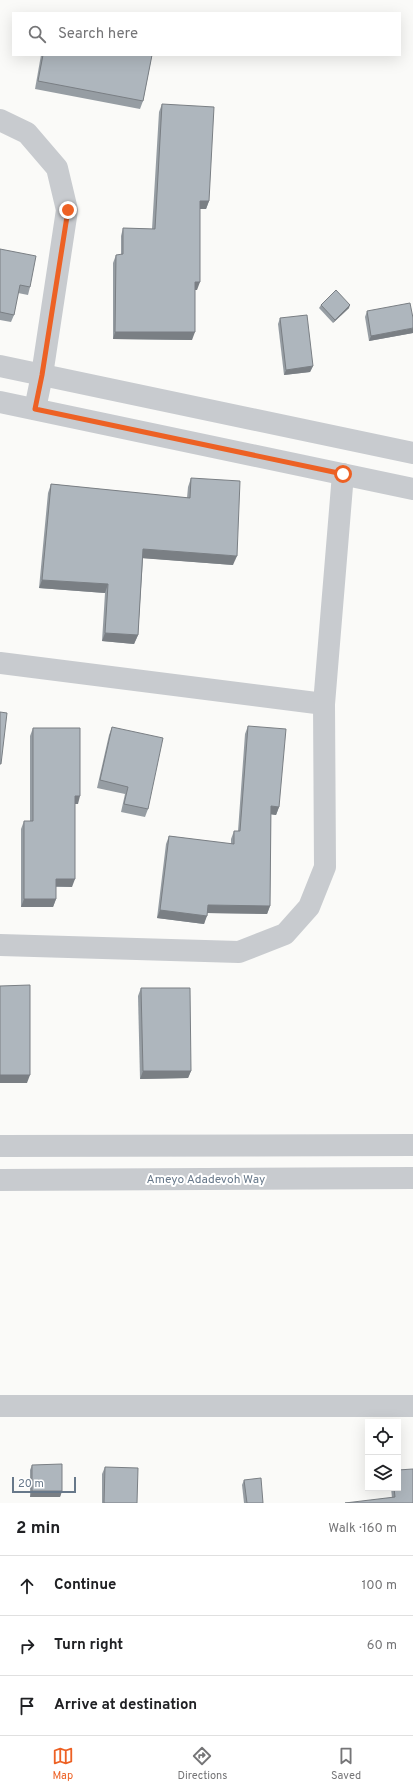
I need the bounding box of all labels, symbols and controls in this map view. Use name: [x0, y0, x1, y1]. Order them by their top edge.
search box: [12, 12, 401, 56]
icon: search: [26, 23, 48, 45]
text: Search here: [58, 25, 138, 44]
route end: [59, 201, 77, 219]
route start: [334, 465, 352, 483]
street label: Ameyo Adadevoh Way: [147, 1172, 265, 1188]
map controls: [365, 1419, 401, 1491]
button: locate: [365, 1419, 401, 1455]
button: layers: [365, 1455, 401, 1491]
scale bar: [12, 1475, 76, 1494]
text: 20 m: [18, 1477, 44, 1491]
text: 2 min: [16, 1518, 60, 1540]
text: Walk · 160 m: [328, 1521, 397, 1537]
icon: ahead: [16, 1575, 38, 1597]
text: Continue: [54, 1576, 116, 1595]
text: 100 m: [361, 1578, 397, 1594]
icon: right: [16, 1635, 38, 1657]
text: Turn right: [54, 1636, 123, 1655]
text: 60 m: [367, 1638, 397, 1654]
icon: arrive: [16, 1695, 38, 1717]
text: Arrive at destination: [54, 1696, 197, 1715]
tab: Map: [52, 1745, 74, 1783]
tab: Directions: [177, 1745, 227, 1783]
tab: Saved: [331, 1745, 361, 1783]

